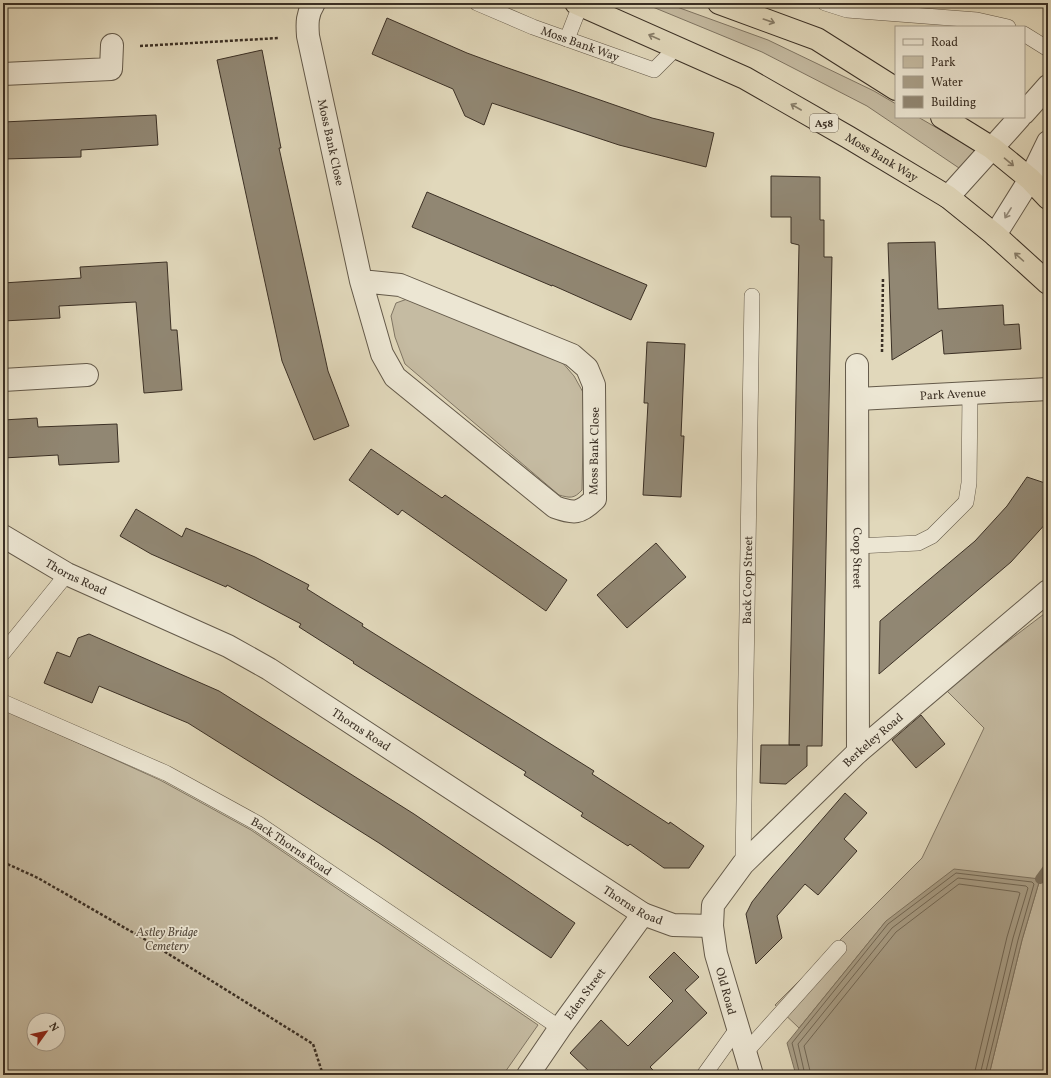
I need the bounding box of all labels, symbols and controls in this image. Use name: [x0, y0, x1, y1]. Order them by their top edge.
one-way arrow: [762, 17, 774, 25]
street label: Moss Bank Way: [538, 23, 622, 66]
legend: [895, 26, 1025, 118]
one-way arrow: [649, 33, 661, 41]
text: Road: [931, 35, 958, 51]
text: Park: [931, 55, 956, 71]
text: Water: [931, 75, 963, 91]
text: Building: [931, 95, 976, 111]
street label: Moss Bank Close: [313, 98, 347, 188]
one-way arrow: [790, 102, 802, 110]
road number: A58: [810, 114, 838, 132]
street label: Moss Bank Way: [842, 130, 921, 186]
one-way arrow: [1003, 158, 1014, 167]
one-way arrow: [1004, 207, 1012, 219]
one-way arrow: [1014, 252, 1024, 262]
street label: Park Avenue: [919, 385, 987, 405]
street label: Moss Bank Close: [586, 406, 604, 495]
street label: Coop Street: [848, 527, 865, 589]
street label: Back Coop Street: [740, 535, 757, 625]
street label: Thorns Road: [42, 556, 109, 600]
street label: Thorns Road: [328, 705, 393, 755]
street label: Berkeley Road: [840, 710, 907, 771]
street label: Back Thorns Road: [248, 814, 334, 880]
street label: Thorns Road: [599, 883, 665, 930]
park label: Astley Bridge Cemetery: [135, 925, 198, 955]
street label: Eden Street: [561, 965, 610, 1024]
street label: Old Road: [711, 966, 739, 1017]
north arrow: [26, 1012, 66, 1052]
text: N: [45, 1020, 62, 1035]

